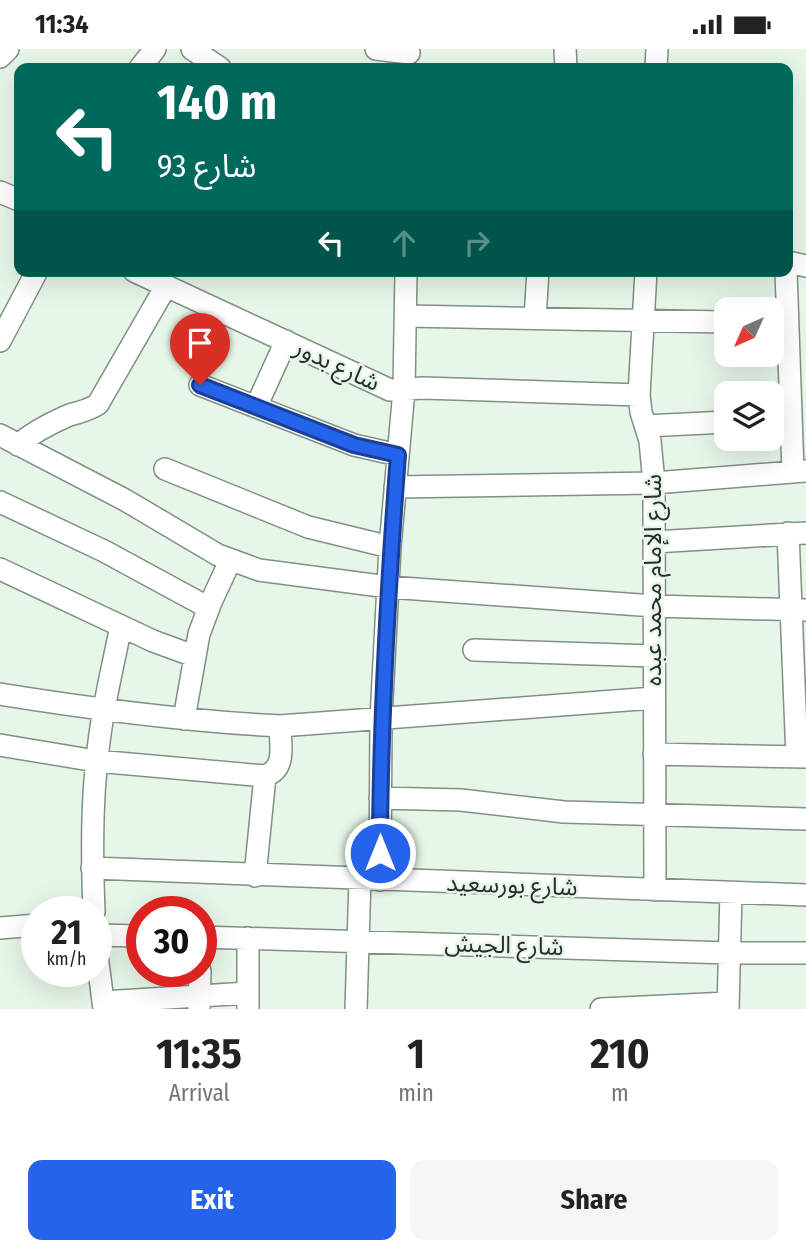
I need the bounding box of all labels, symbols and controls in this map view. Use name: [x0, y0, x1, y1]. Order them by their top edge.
text: 11:34: [35, 9, 89, 40]
text: 140 m: [157, 73, 277, 132]
icon: left: [42, 91, 133, 182]
text: شارع 93: [157, 147, 256, 185]
icon: left: [312, 224, 350, 262]
icon: ahead: [385, 224, 423, 262]
icon: right: [458, 224, 496, 262]
north arrow: [714, 297, 784, 367]
map controls: [714, 297, 784, 451]
pin: [170, 313, 230, 385]
icon: arrive: [181, 324, 219, 362]
street label: شارع بدور: [288, 333, 384, 400]
button: layers: [714, 381, 784, 451]
street label: شارع الإمام محمد عبده: [639, 474, 671, 686]
position arrow: [343, 816, 417, 890]
street label: شارع بورسعيد: [446, 869, 578, 904]
speed limit sign: 30: [126, 896, 217, 987]
text: 21: [51, 911, 82, 953]
street label: شارع الجيش: [444, 929, 564, 964]
text: km/h: [46, 948, 87, 970]
text: 11:35: [156, 1029, 242, 1079]
text: 1: [407, 1029, 425, 1079]
text: 210: [590, 1029, 650, 1079]
text: Arrival: [169, 1079, 230, 1107]
text: min: [398, 1079, 434, 1107]
text: m: [611, 1079, 629, 1107]
button: Exit: [28, 1160, 396, 1240]
button: Share: [410, 1160, 778, 1240]

